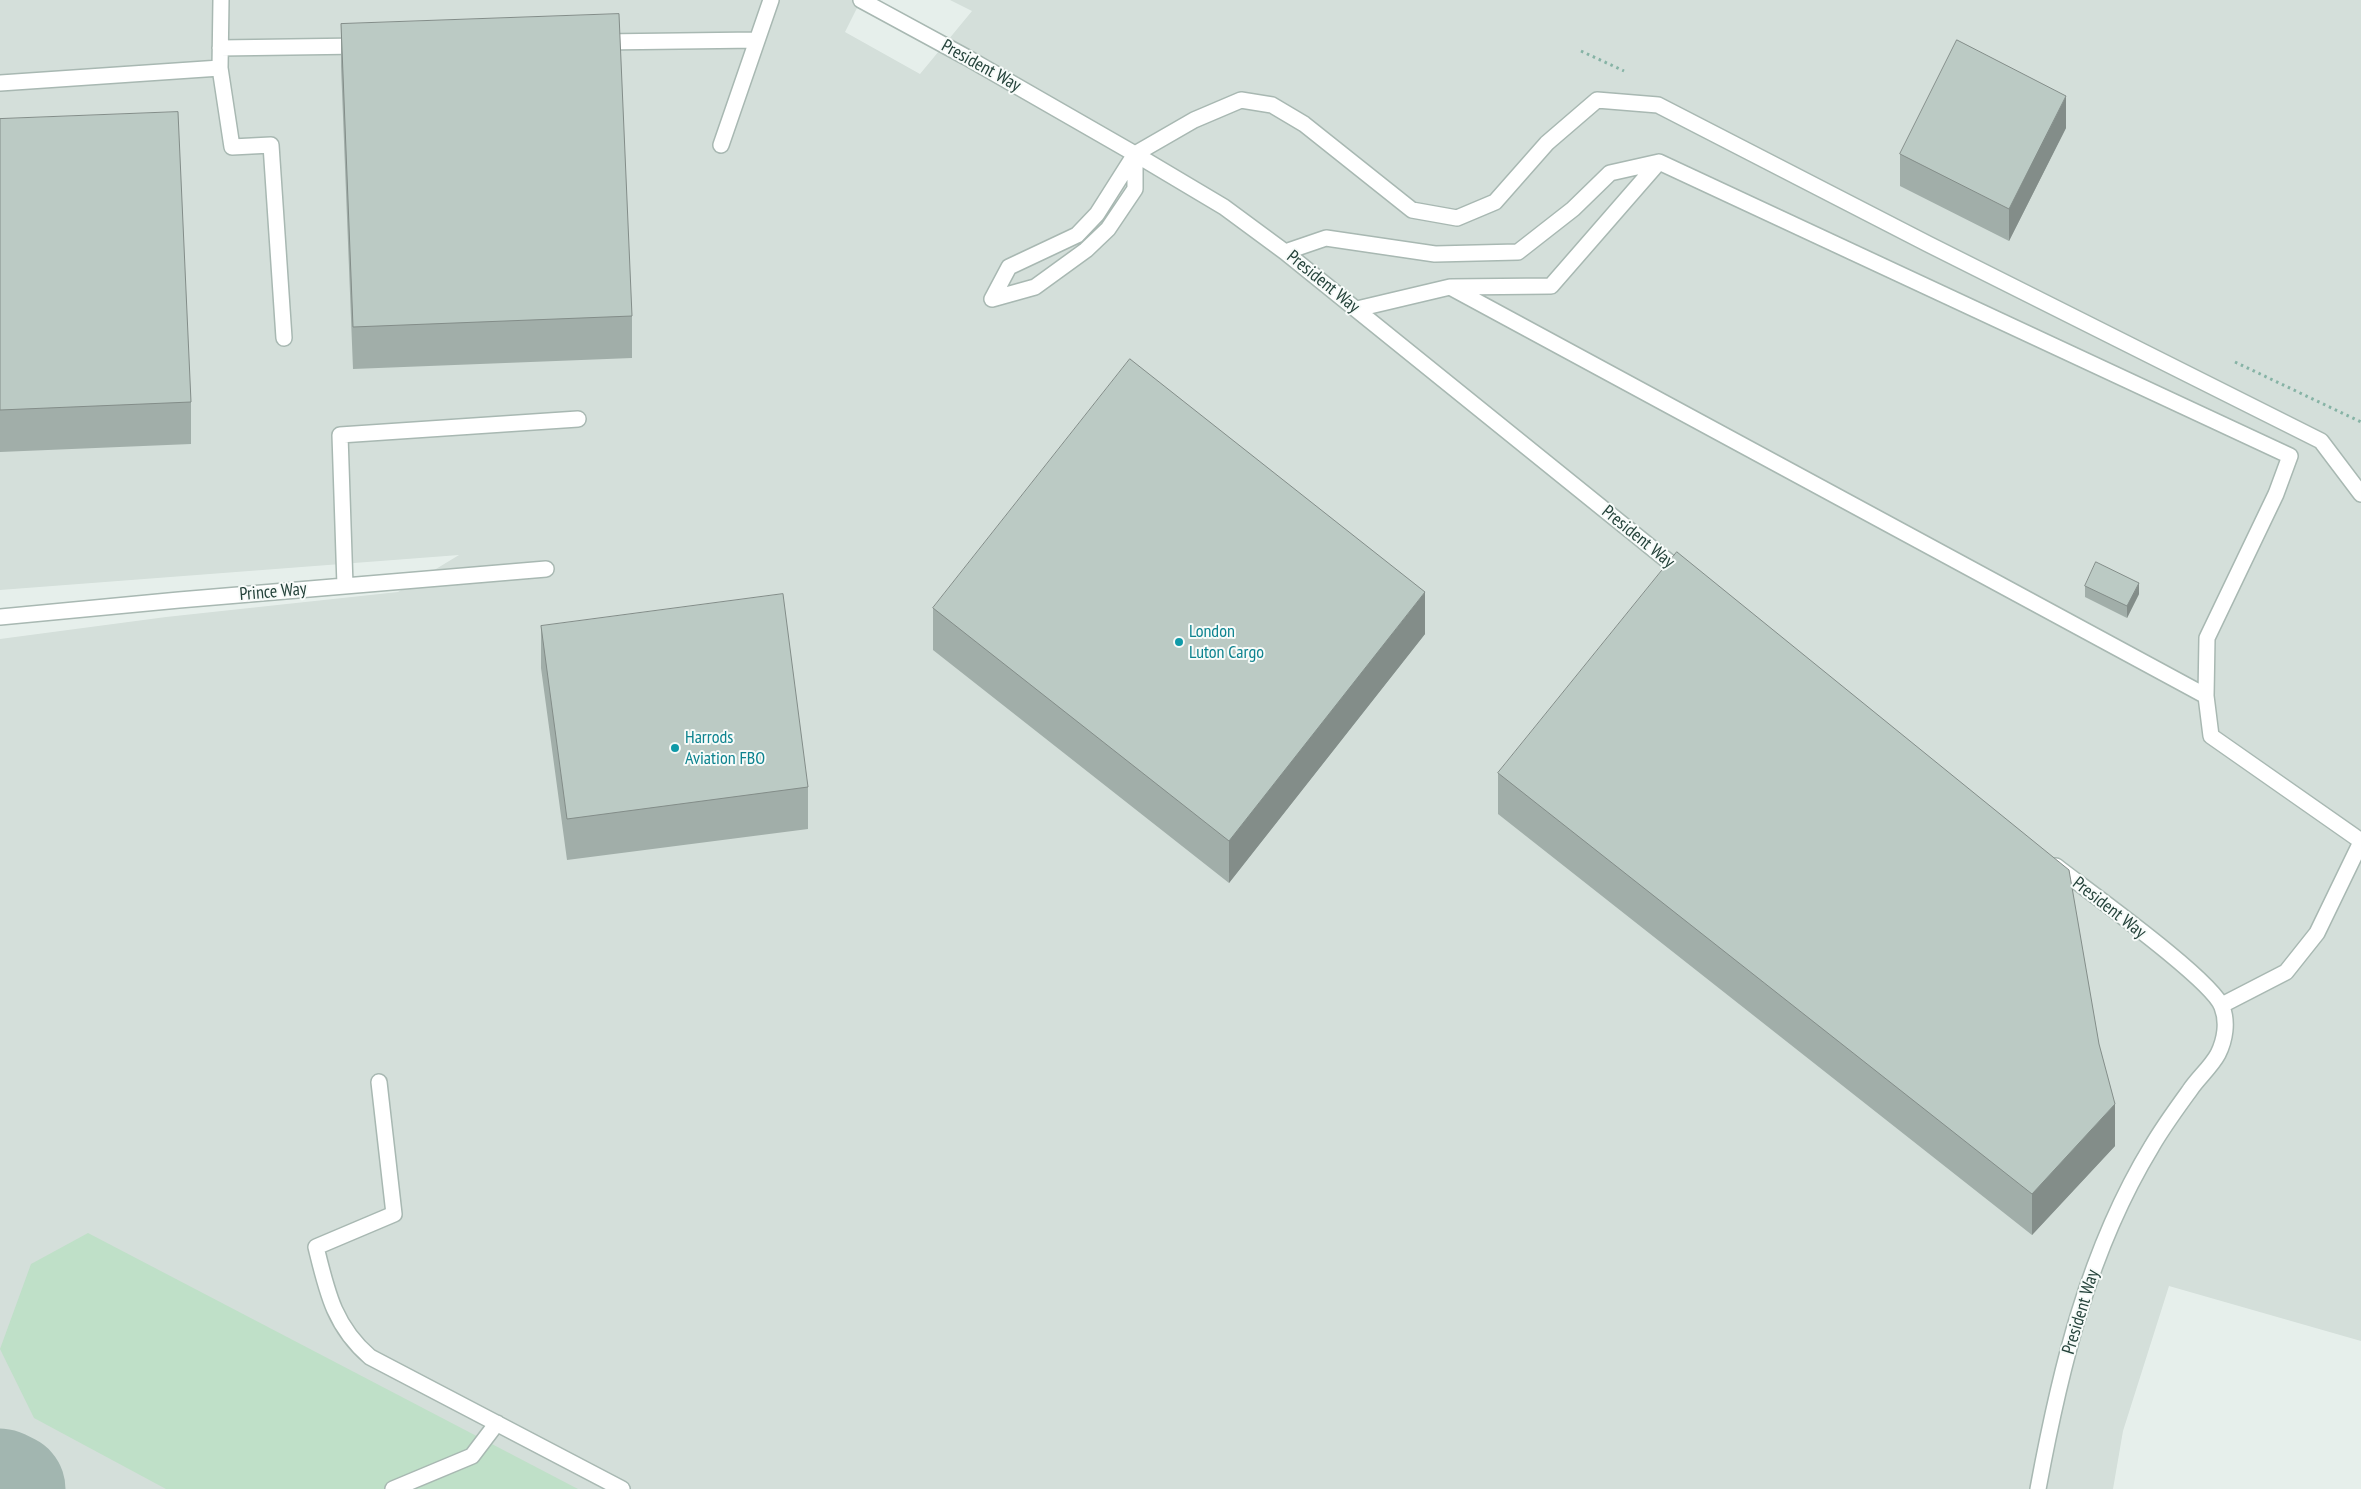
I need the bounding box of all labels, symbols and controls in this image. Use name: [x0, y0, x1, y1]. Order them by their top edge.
street label: President Way: [938, 35, 1024, 97]
street label: President Way: [1282, 246, 1364, 318]
street label: President Way: [1597, 501, 1679, 573]
street label: Prince Way: [239, 578, 307, 606]
place label: London Luton Cargo: [1189, 621, 1264, 664]
marker: London Luton Cargo: [1173, 636, 1185, 648]
place label: Harrods Aviation FBO: [685, 727, 765, 770]
marker: Harrods Aviation FBO: [669, 742, 681, 754]
street label: President Way: [2068, 873, 2150, 943]
street label: President Way: [2058, 1267, 2104, 1357]

